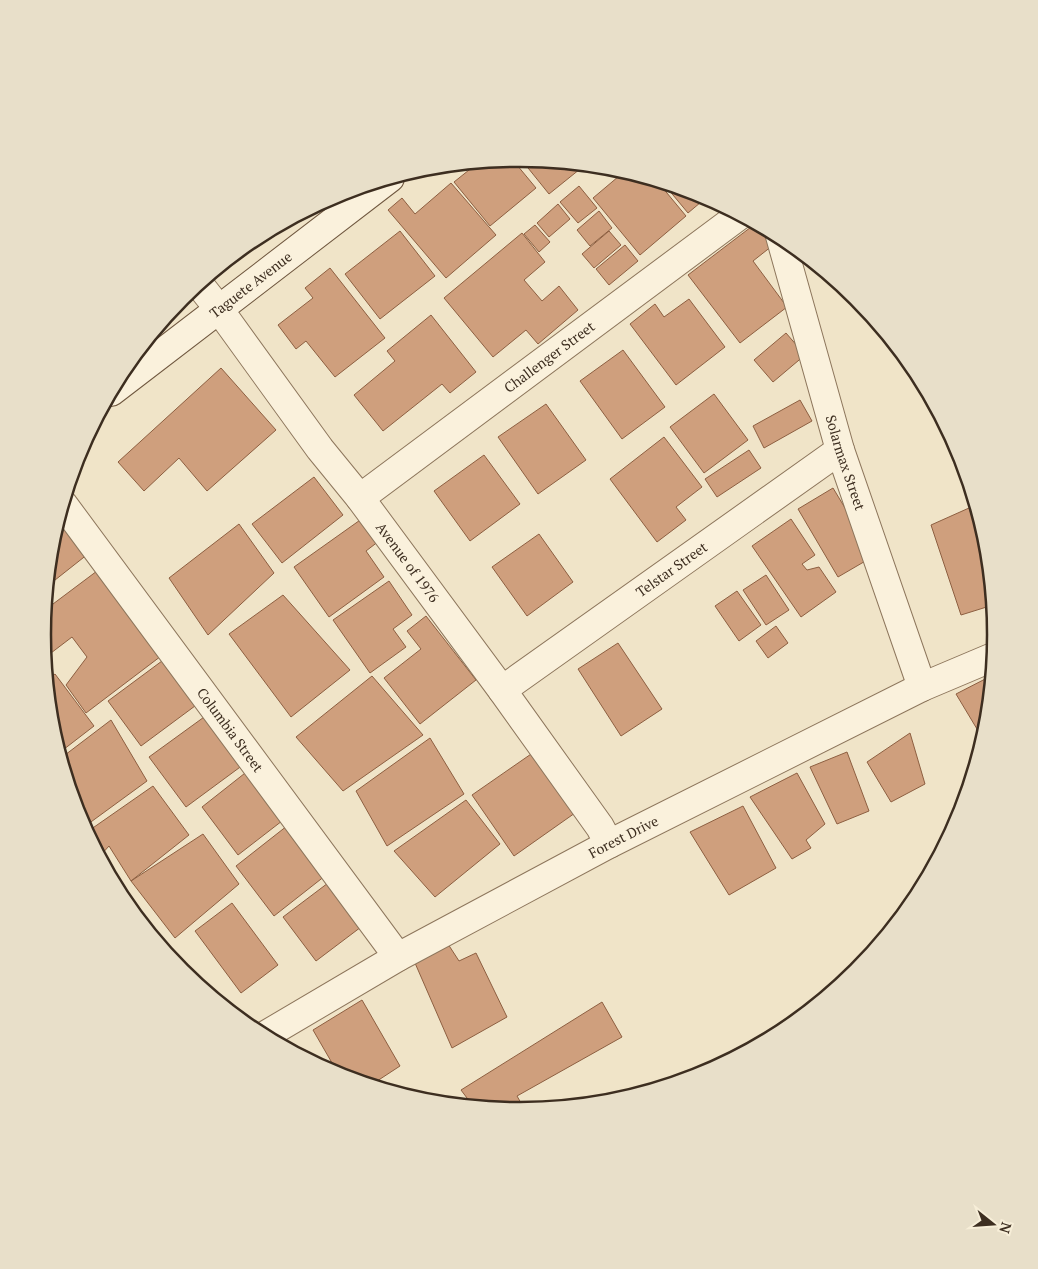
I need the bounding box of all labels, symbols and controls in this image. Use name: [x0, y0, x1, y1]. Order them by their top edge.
street label: Taguete Avenue: [205, 247, 295, 322]
street label: Challenger Street: [500, 316, 599, 397]
street label: Solarmax Street: [822, 413, 870, 514]
street label: Avenue of 1976: [372, 518, 444, 606]
street label: Telstar Street: [632, 537, 712, 601]
street label: Columbia Street: [193, 684, 268, 776]
street label: Forest Drive: [585, 811, 661, 862]
north arrow: [968, 1199, 1018, 1249]
text: N: [995, 1220, 1017, 1236]

